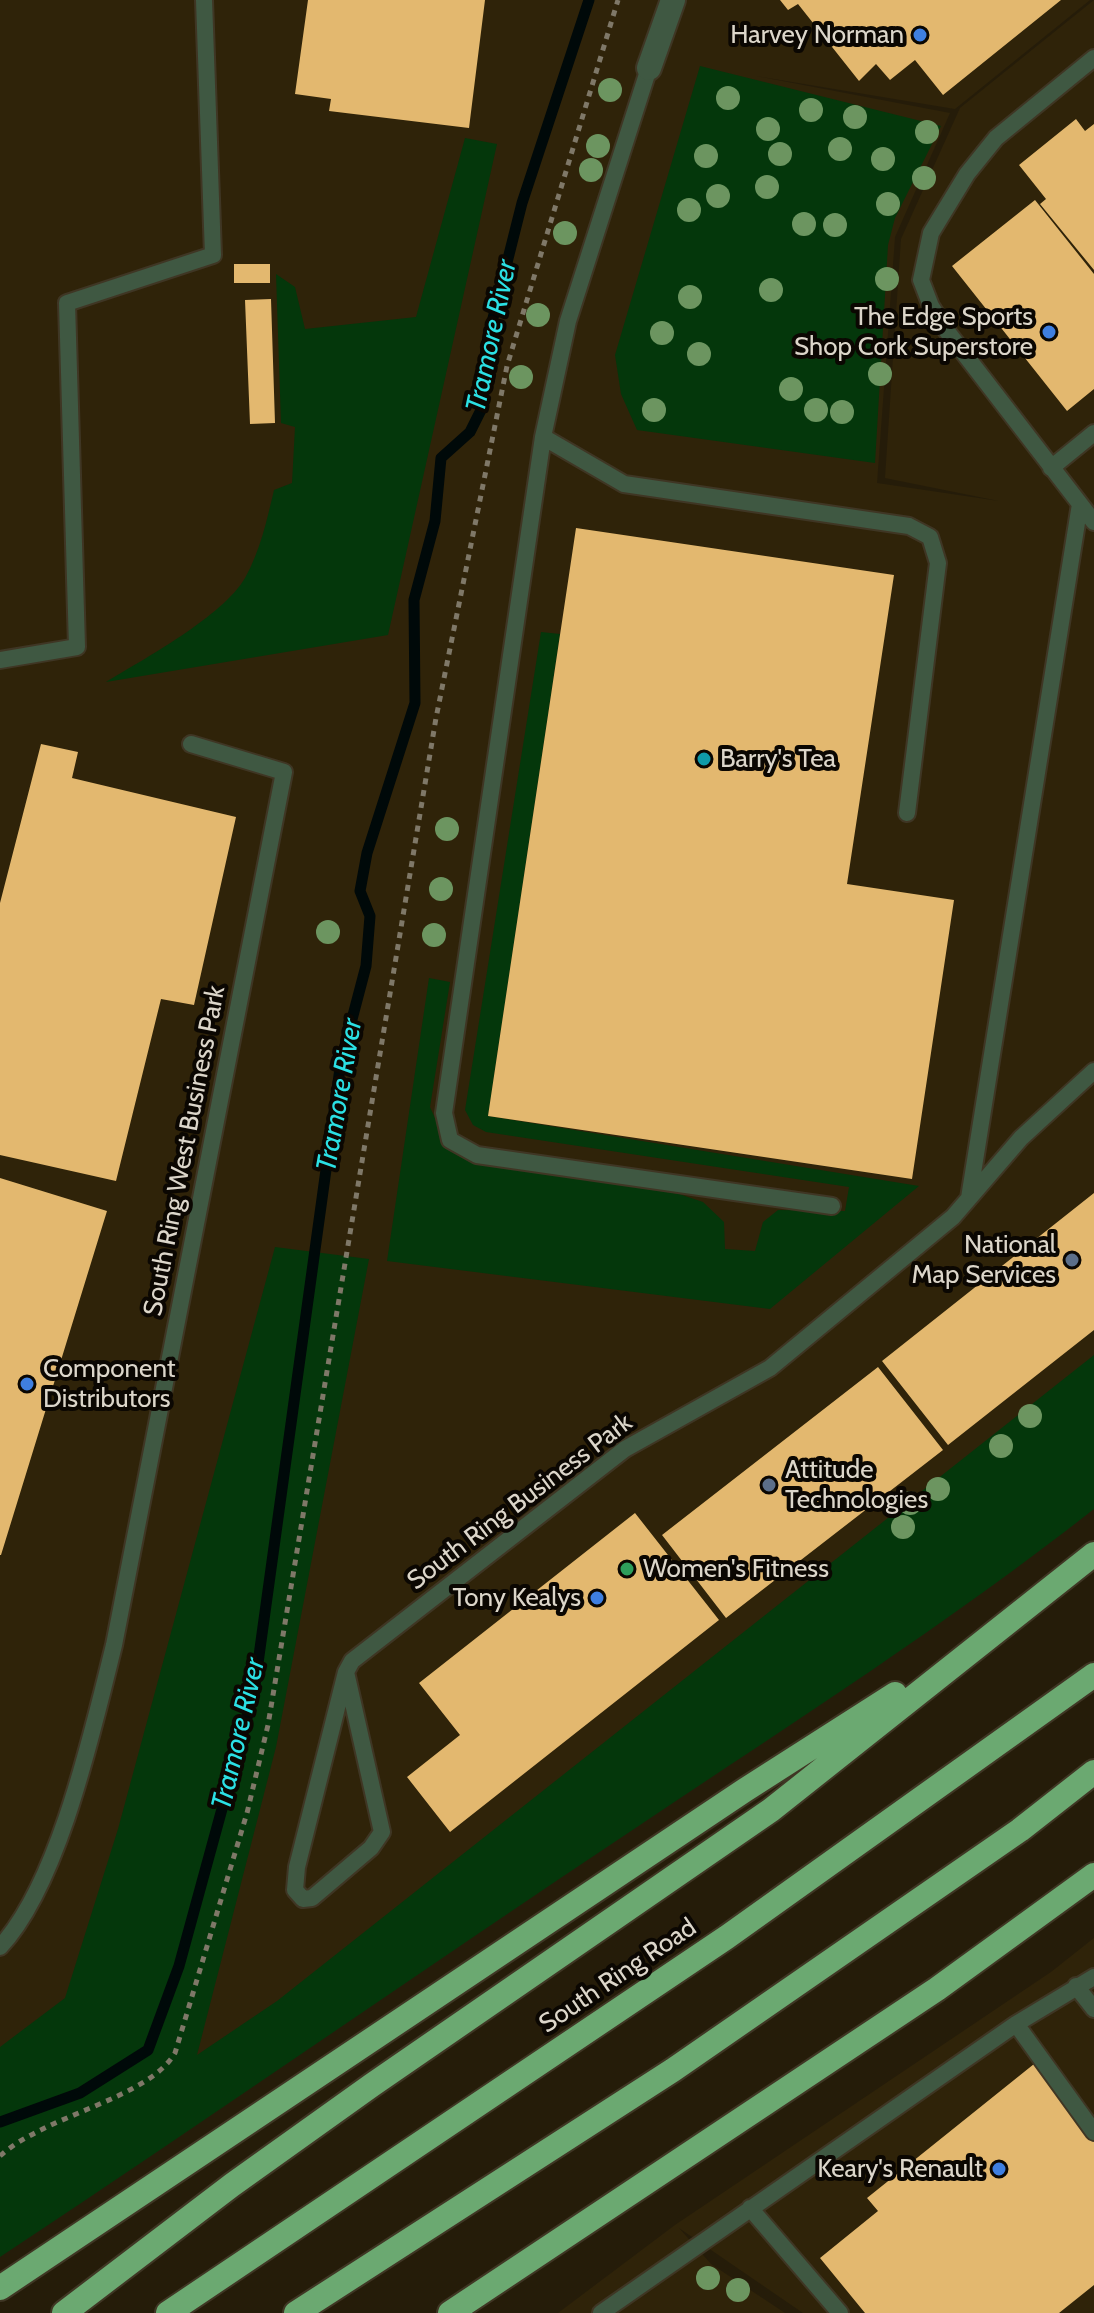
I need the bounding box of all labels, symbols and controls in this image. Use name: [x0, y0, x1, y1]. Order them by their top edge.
place label: Harvey Norman: [730, 19, 904, 51]
marker: Harvey Norman: [911, 26, 929, 44]
water label: Tramore River: [459, 257, 525, 415]
place label: The Edge Sports Shop Cork Superstore: [794, 301, 1033, 362]
marker: The Edge Sports Shop Cork Superstore: [1040, 323, 1058, 341]
place label: Barry's Tea: [720, 743, 836, 775]
marker: Barry's Tea: [695, 750, 713, 768]
street label: South Ring West Business Park: [138, 983, 232, 1319]
water label: Tramore River: [310, 1016, 370, 1174]
place label: National Map Services: [912, 1229, 1056, 1290]
marker: National Map Services: [1063, 1251, 1081, 1269]
place label: Component Distributors: [43, 1353, 175, 1414]
marker: Component Distributors: [18, 1375, 36, 1393]
street label: South Ring Business Park: [401, 1407, 639, 1597]
place label: Attitude Technologies: [785, 1454, 928, 1516]
marker: Attitude Technologies: [760, 1476, 778, 1494]
place label: Women's Fitness: [643, 1553, 829, 1585]
marker: Women's Fitness: [618, 1560, 636, 1578]
place label: Tony Kealys: [452, 1582, 581, 1614]
marker: Tony Kealys: [588, 1589, 606, 1607]
water label: Tramore River: [205, 1655, 273, 1813]
street label: South Ring Road: [534, 1912, 702, 2040]
place label: Keary's Renault: [817, 2153, 983, 2185]
marker: Keary's Renault: [990, 2160, 1008, 2178]

